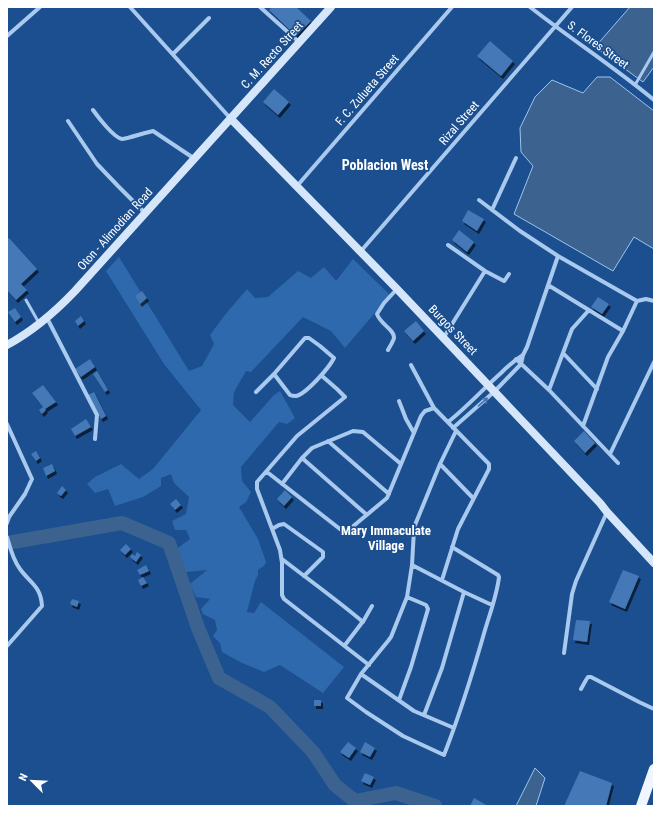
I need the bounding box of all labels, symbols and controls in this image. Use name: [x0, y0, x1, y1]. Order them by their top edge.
street label: C. M. Recto Street: [238, 18, 306, 91]
street label: S. Flores Street: [565, 18, 632, 72]
street label: F. C. Zulueta Street: [332, 51, 402, 128]
street label: Rizal Street: [436, 98, 482, 148]
district label: Poblacion West: [342, 157, 428, 173]
street label: Oton - Alimodian Road: [74, 185, 156, 273]
street label: Burgos Street: [426, 302, 481, 358]
one-way arrow: [477, 398, 487, 407]
district label: Mary Immaculate Village: [341, 523, 431, 553]
north arrow: [12, 761, 52, 801]
text: N: [16, 771, 31, 783]

